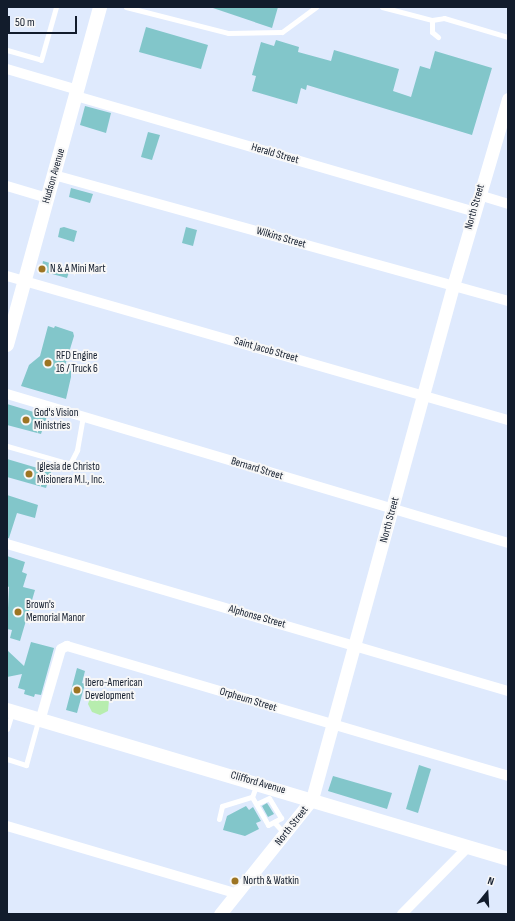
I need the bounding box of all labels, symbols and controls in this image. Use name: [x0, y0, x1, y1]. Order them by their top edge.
scale bar: [10, 8, 79, 34]
text: 50 m: [15, 15, 35, 30]
street label: Herald Street: [250, 141, 300, 167]
street label: Hudson Avenue: [40, 147, 68, 205]
street label: North Street: [462, 183, 488, 231]
street label: Wilkins Street: [255, 225, 307, 251]
place label: N & A Mini Mart: [50, 262, 106, 276]
marker: N & A Mini Mart: [37, 264, 47, 274]
street label: Saint Jacob Street: [233, 335, 299, 365]
place label: RFD Engine 16 / Truck 6: [56, 350, 98, 376]
marker: RFD Engine 16 / Truck 6: [43, 358, 53, 368]
place label: God's Vision Ministries: [34, 407, 78, 433]
marker: God's Vision Ministries: [21, 415, 31, 425]
street label: Bernard Street: [229, 455, 285, 483]
place label: Iglesia de Christo Misionera M.I., Inc.: [37, 461, 105, 487]
marker: Iglesia de Christo Misionera M.I., Inc.: [24, 469, 34, 479]
street label: North Street: [378, 496, 402, 544]
place label: Brown's Memorial Manor: [26, 599, 85, 625]
street label: Alphonse Street: [227, 603, 287, 631]
marker: Brown's Memorial Manor: [13, 607, 23, 617]
place label: Ibero-American Development: [85, 677, 142, 703]
marker: Ibero-American Development: [72, 685, 82, 695]
street label: Orpheum Street: [218, 685, 278, 715]
street label: Clifford Avenue: [229, 769, 287, 797]
street label: North Street: [272, 804, 312, 848]
north arrow: [467, 873, 507, 913]
place label: North & Watkin: [243, 874, 299, 888]
text: N: [486, 874, 496, 888]
marker: North & Watkin: [230, 876, 240, 886]

